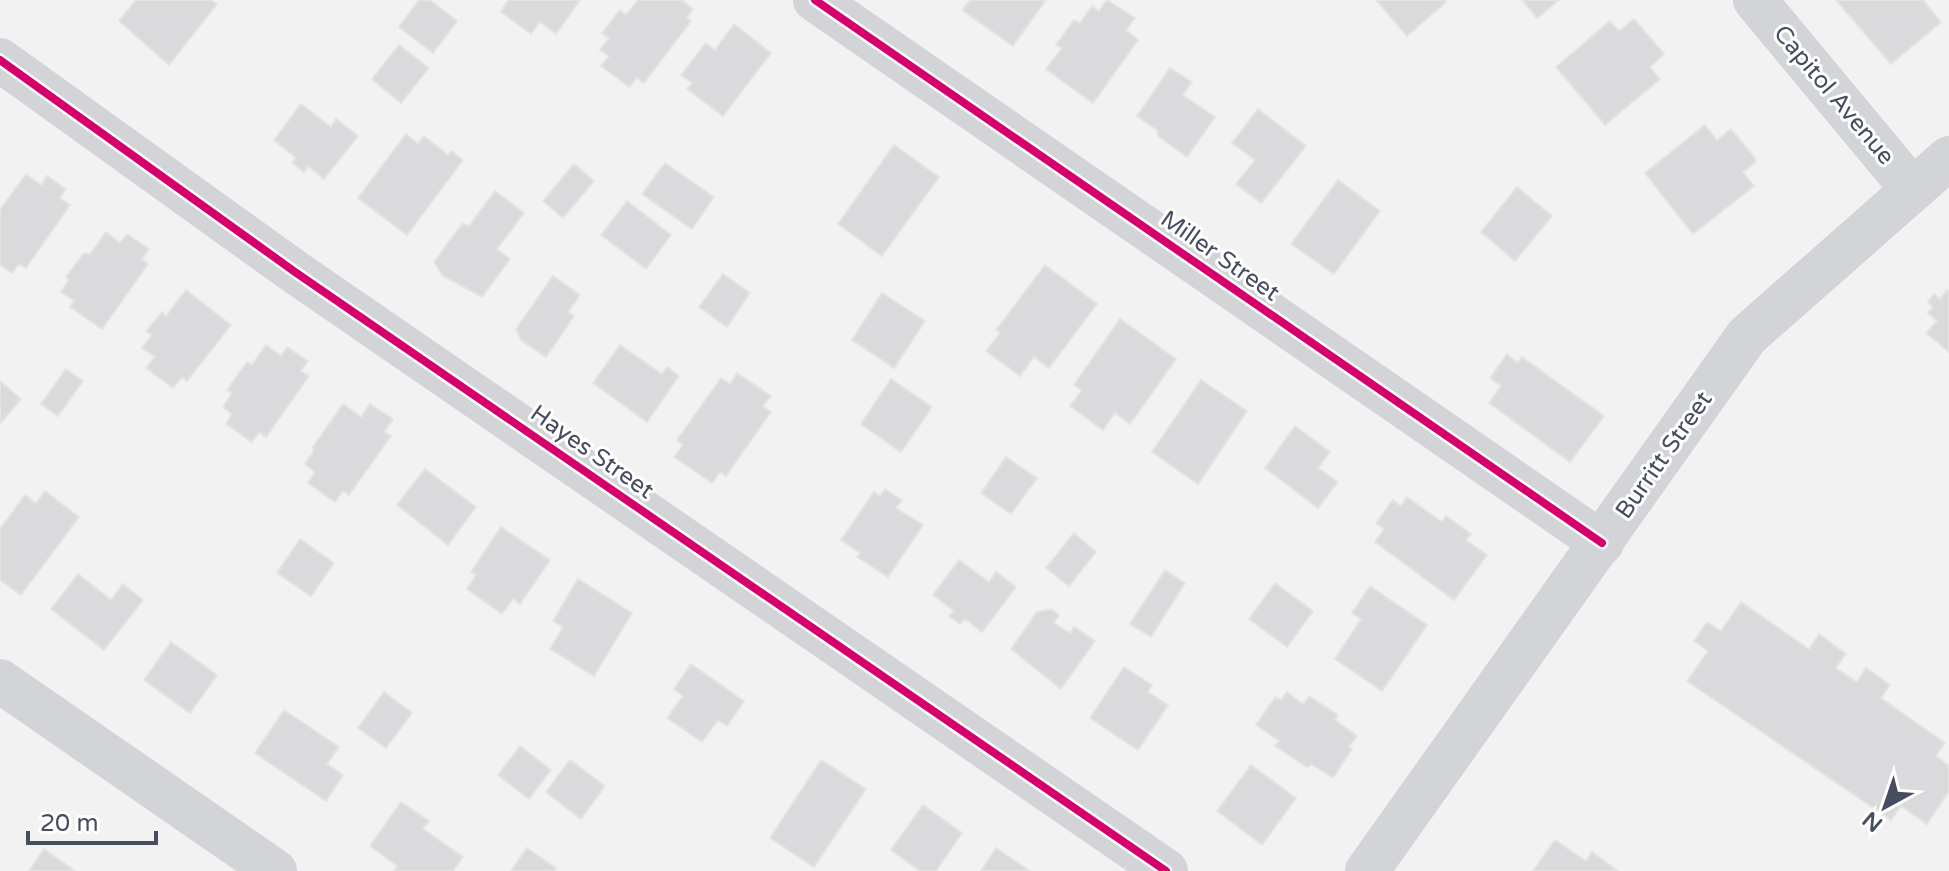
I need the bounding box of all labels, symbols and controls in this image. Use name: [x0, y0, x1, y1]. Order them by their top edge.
street label: Capitol Avenue: [1767, 19, 1901, 171]
street label: Miller Street: [1155, 204, 1285, 308]
street label: Burritt Street: [1610, 386, 1718, 524]
street label: Hayes Street: [525, 399, 659, 505]
north arrow: [1845, 767, 1925, 847]
scale bar: [28, 795, 156, 845]
text: N: [1858, 806, 1888, 837]
text: 20 m: [40, 809, 98, 838]

